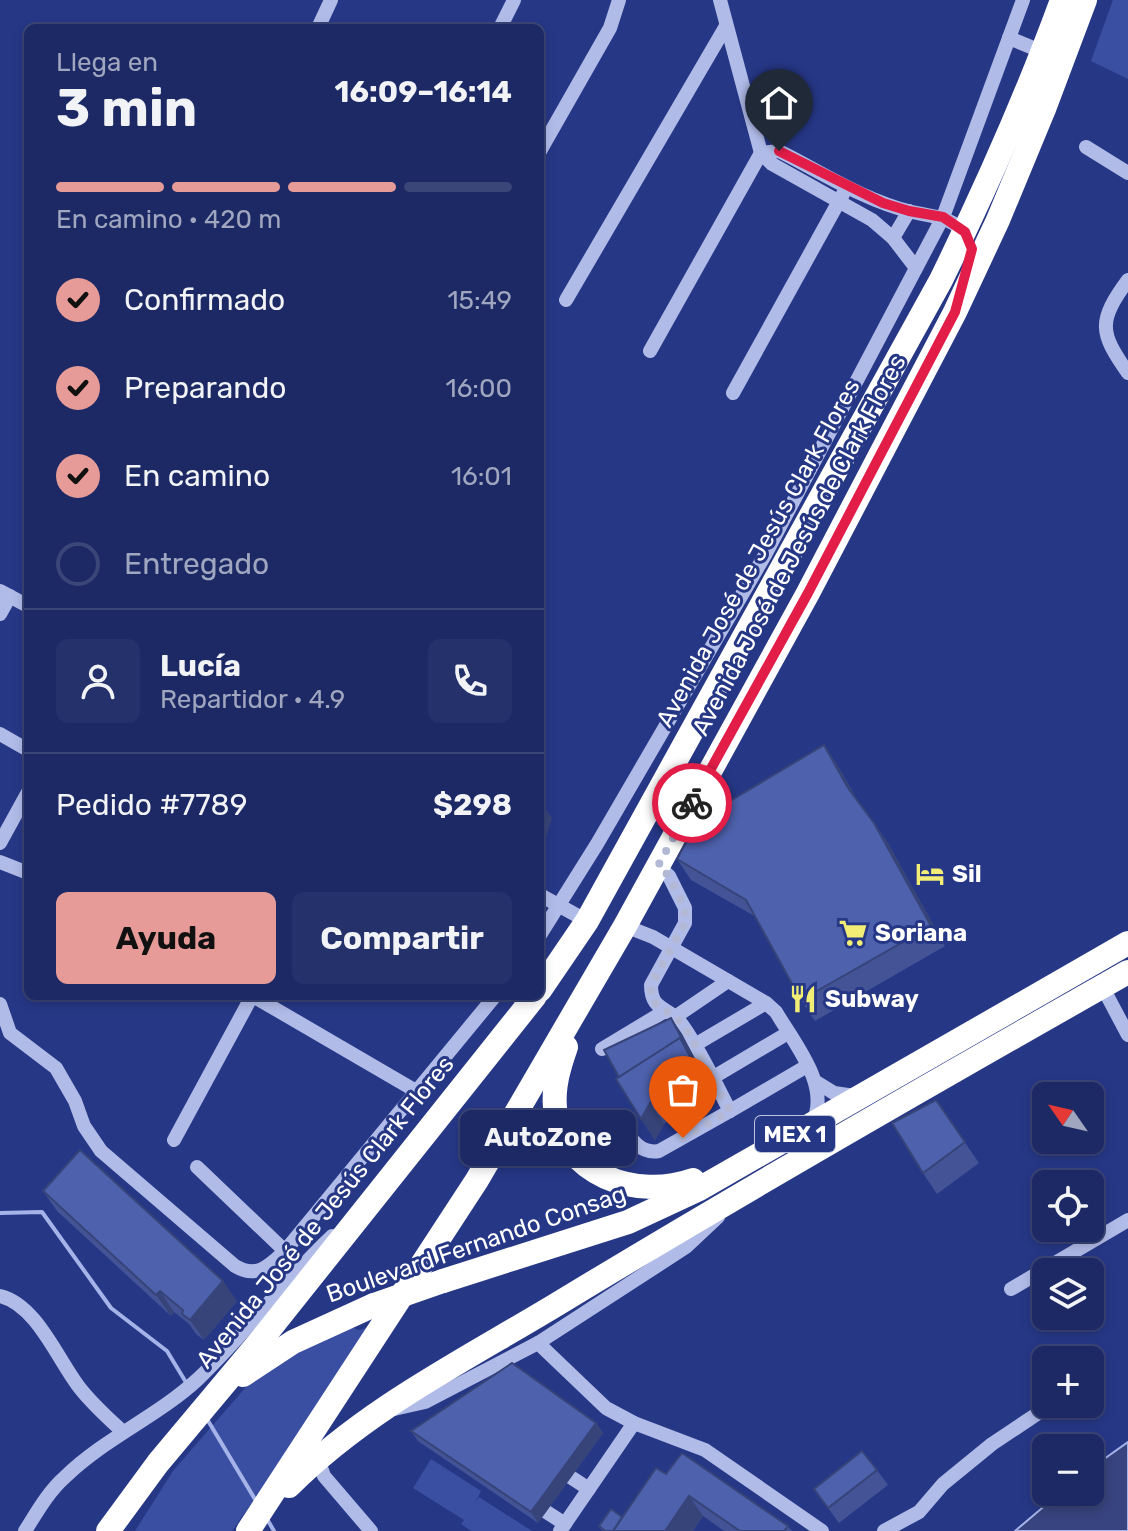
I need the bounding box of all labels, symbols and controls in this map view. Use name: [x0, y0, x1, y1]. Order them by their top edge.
text: Llega en: [56, 47, 158, 78]
pin: [745, 69, 813, 151]
text: 16:09–16:14: [335, 74, 512, 110]
text: 3 min: [56, 77, 197, 139]
icon: home: [757, 81, 801, 125]
text: En camino · 420 m: [56, 204, 281, 235]
icon: check: [56, 278, 100, 322]
text: Confirmado: [124, 282, 285, 318]
text: 15:49: [447, 285, 512, 316]
street label: Avenida José de Jesús de Clark Flores: [686, 350, 912, 740]
icon: check: [56, 366, 100, 410]
text: Preparando: [124, 370, 287, 406]
text: 16:00: [446, 373, 512, 404]
street label: Avenida José de Jesús Clark Flores: [650, 374, 866, 732]
icon: check: [56, 454, 100, 498]
text: En camino: [124, 458, 270, 494]
text: 16:01: [451, 461, 512, 492]
text: Entregado: [124, 546, 269, 582]
button: person: [56, 639, 140, 723]
button: phone: [428, 639, 512, 723]
text: Lucía: [160, 648, 241, 684]
text: Repartidor · 4.9: [160, 684, 345, 715]
courier: [652, 763, 732, 843]
icon: bike: [670, 781, 714, 825]
text: Pedido #7789: [56, 787, 247, 823]
text: $298: [433, 787, 512, 823]
hotel icon: Sil: [915, 859, 945, 889]
place label: Sil: [952, 860, 982, 888]
button: Ayuda: [56, 892, 276, 984]
button: Compartir: [292, 892, 512, 984]
supermarket icon: Soriana: [838, 918, 868, 948]
place label: Soriana: [875, 919, 967, 947]
restaurant icon: Subway: [788, 984, 818, 1014]
place label: Subway: [825, 985, 919, 1013]
street label: Avenida José de Jesús Clark Flores: [190, 1050, 460, 1374]
pin: [649, 1056, 717, 1138]
icon: bag: [661, 1068, 705, 1112]
north arrow: [1032, 1082, 1104, 1154]
map controls: [1032, 1082, 1104, 1506]
callout: AutoZone: [459, 1110, 635, 1166]
road number: MEX 1: [755, 1116, 835, 1152]
text: AutoZone: [484, 1122, 612, 1153]
button: locate: [1032, 1170, 1104, 1242]
street label: Boulevard Fernando Consag: [323, 1180, 629, 1308]
button: layers: [1032, 1258, 1104, 1330]
button: +: [1032, 1346, 1104, 1418]
button: −: [1032, 1434, 1104, 1506]

